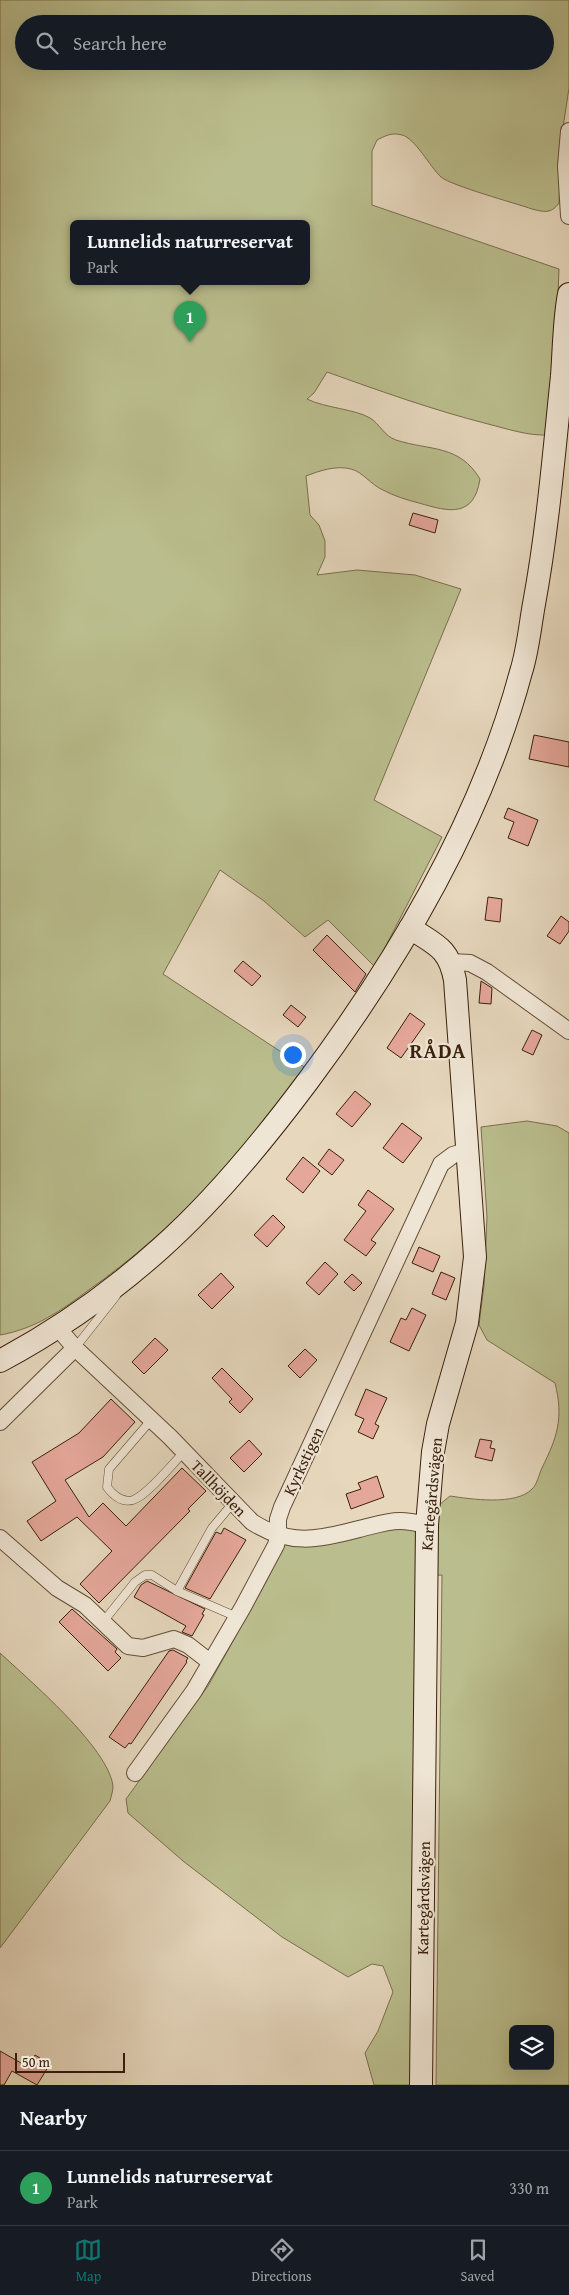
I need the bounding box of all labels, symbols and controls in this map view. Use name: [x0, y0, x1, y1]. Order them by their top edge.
search box: [15, 15, 554, 70]
icon: search: [33, 29, 61, 57]
text: Search here: [73, 29, 167, 57]
popup: [70, 220, 310, 285]
text: Lunnelids naturreservat: [87, 227, 293, 255]
text: Park: [87, 255, 118, 279]
pin: 1: [174, 301, 206, 342]
district label: RÅDA: [410, 1035, 466, 1066]
your location: [280, 1042, 306, 1068]
street label: Kyrkstigen: [277, 1423, 329, 1499]
street label: Kartegårdsvägen: [414, 1436, 448, 1552]
street label: Tallhöjden: [186, 1454, 252, 1522]
street label: Kartegårdsvägen: [410, 1841, 436, 1955]
map controls: [509, 2025, 554, 2070]
button: layers: [509, 2025, 554, 2070]
scale bar: [15, 2050, 125, 2073]
text: 50 m: [22, 2052, 50, 2072]
text: Nearby: [20, 2102, 87, 2133]
text: Lunnelids naturreservat: [67, 2162, 273, 2190]
text: 1: [32, 2176, 40, 2200]
text: 330 m: [509, 2176, 549, 2200]
text: Park: [67, 2190, 98, 2214]
tab: Map: [74, 2236, 102, 2286]
tab: Directions: [251, 2236, 312, 2286]
tab: Saved: [461, 2236, 495, 2286]

